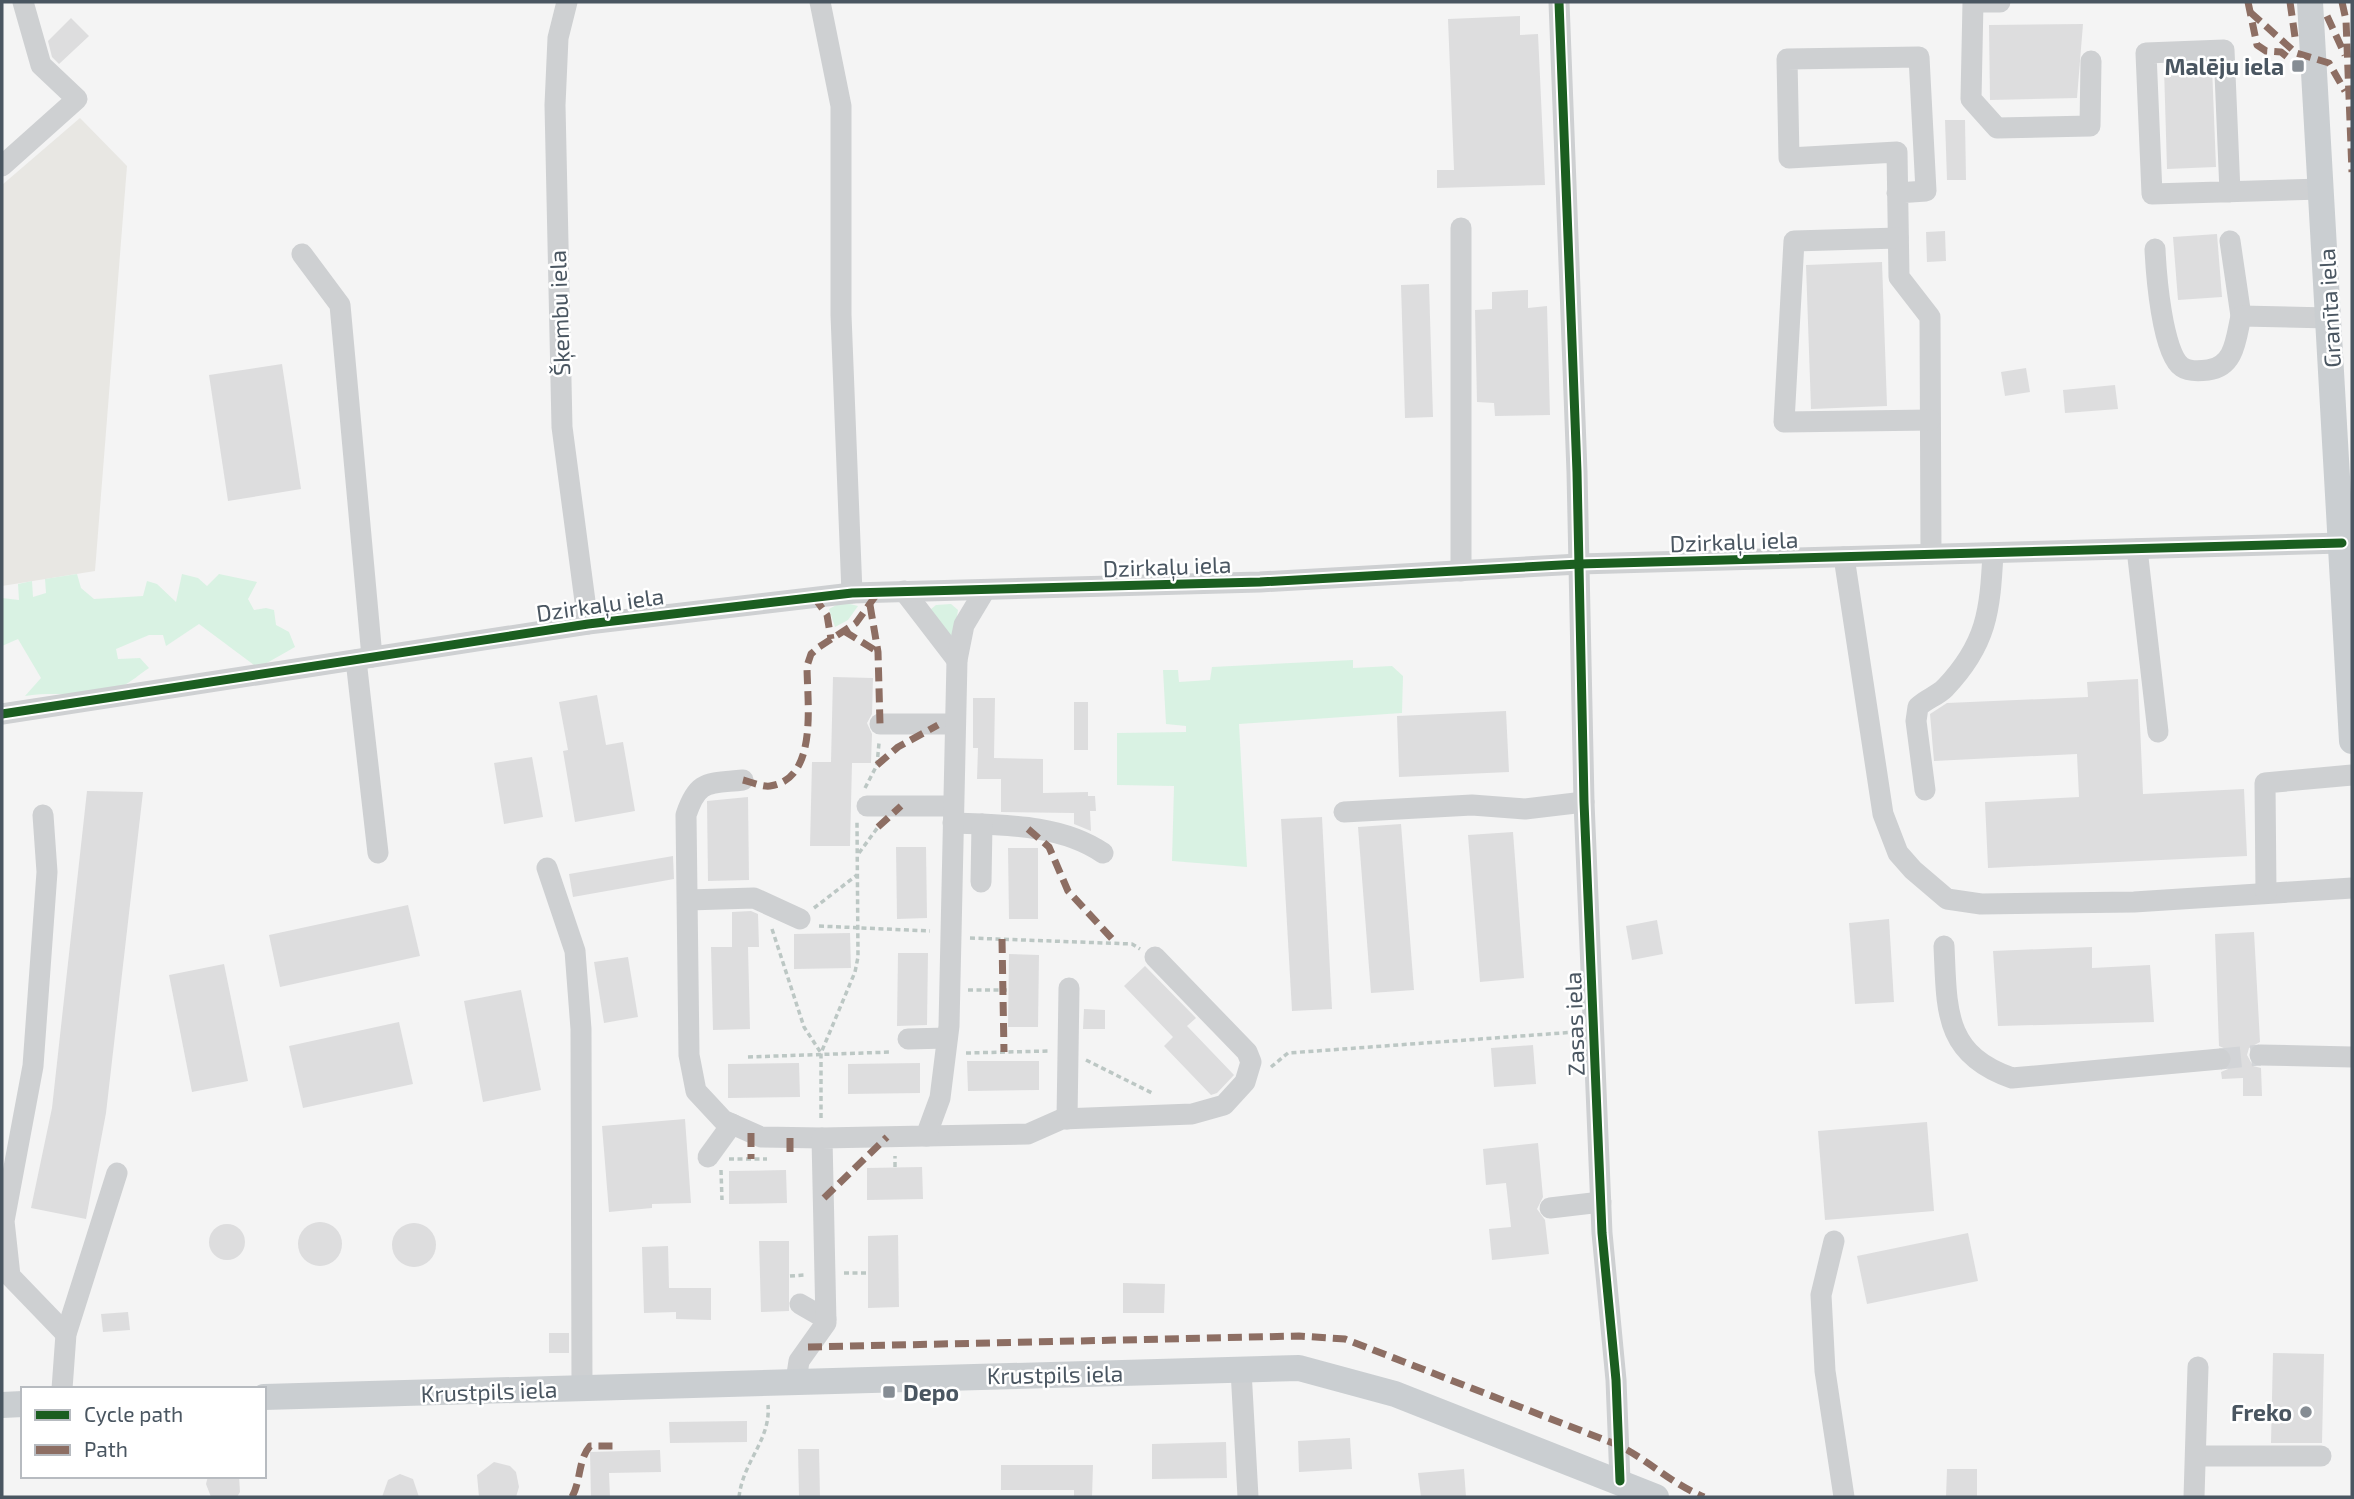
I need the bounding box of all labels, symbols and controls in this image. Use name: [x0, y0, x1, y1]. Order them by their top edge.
place label: Malēju iela: [2164, 52, 2284, 80]
marker: Malēju iela: [2290, 58, 2306, 74]
street label: Granīta iela: [2312, 248, 2346, 368]
street label: Šķembu iela: [543, 250, 577, 376]
street label: Dzirkaļu iela: [1669, 525, 1799, 559]
street label: Dzirkaļu iela: [1102, 550, 1232, 584]
street label: Dzirkaļu iela: [534, 581, 666, 629]
street label: Zasas iela: [1558, 971, 1590, 1077]
street label: Krustpils iela: [986, 1359, 1124, 1389]
street label: Krustpils iela: [420, 1375, 558, 1407]
place label: Depo: [903, 1378, 959, 1406]
marker: Depo: [881, 1384, 897, 1400]
legend: [21, 1387, 266, 1478]
place label: Freko: [2231, 1398, 2292, 1426]
text: Cycle path: [84, 1401, 183, 1426]
marker: Freko: [2298, 1404, 2314, 1420]
text: Path: [84, 1436, 128, 1461]

